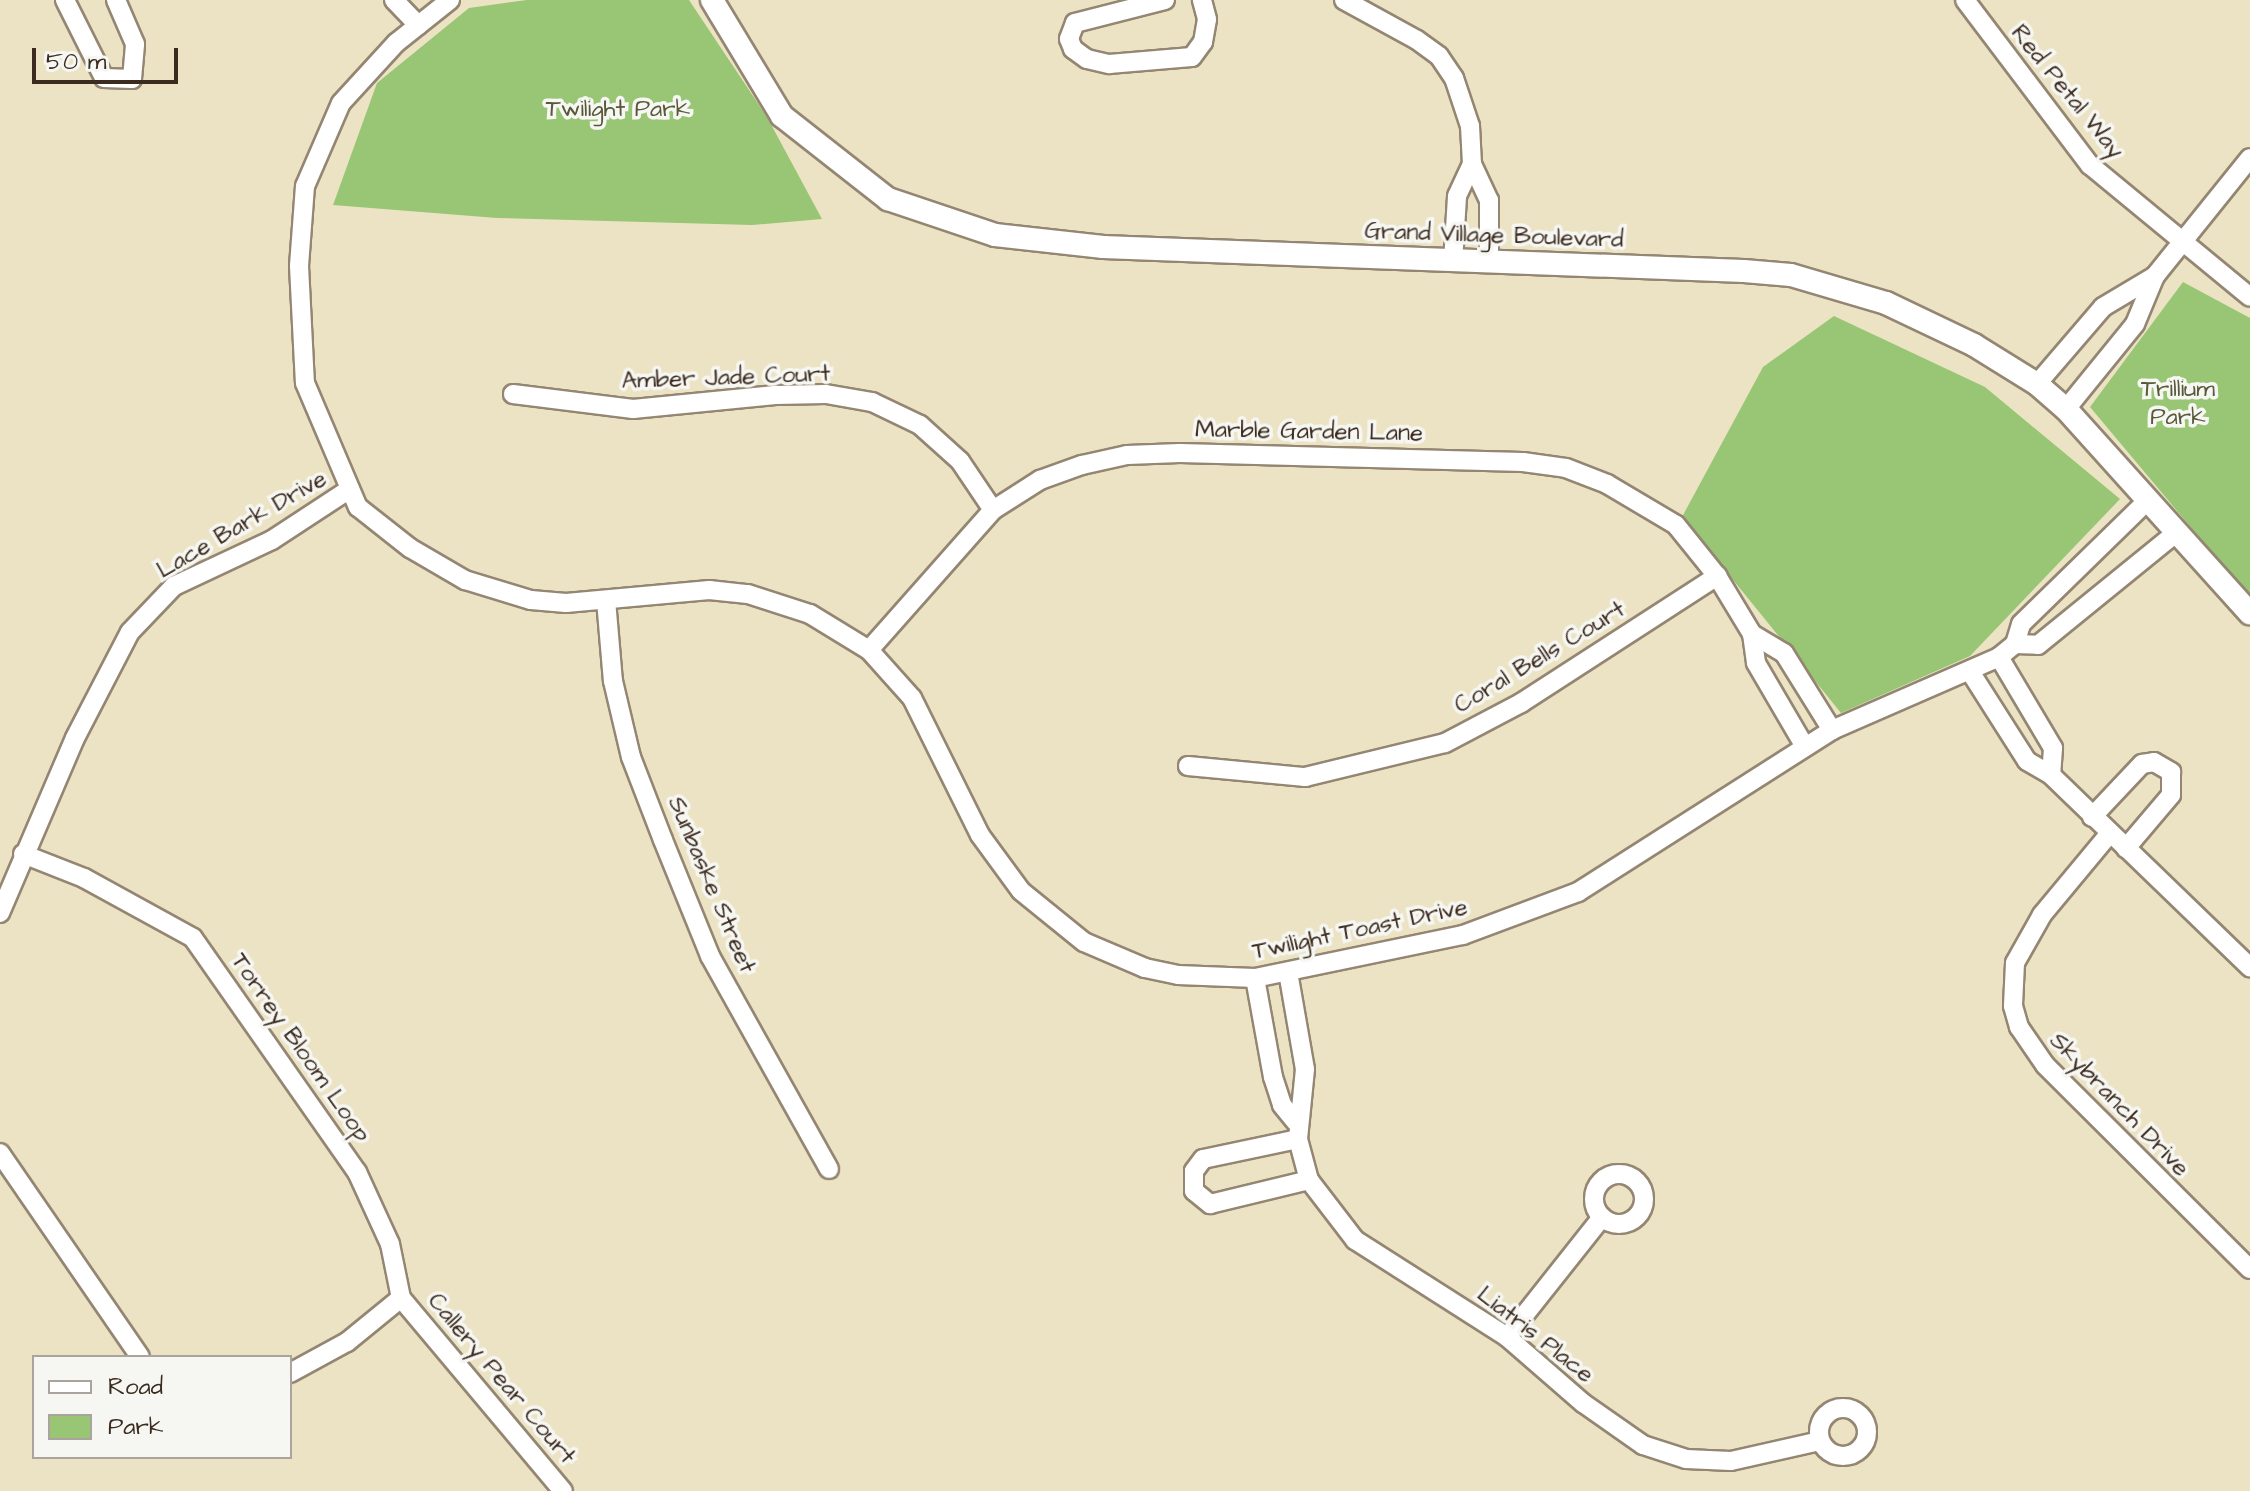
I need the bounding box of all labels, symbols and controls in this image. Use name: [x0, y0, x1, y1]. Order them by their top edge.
street label: Red Petal Way: [2004, 19, 2130, 165]
scale bar: [36, 32, 182, 82]
text: 50 m: [46, 45, 106, 79]
park label: Twilight Park: [546, 96, 690, 124]
street label: Grand Village Boulevard: [1364, 217, 1624, 255]
street label: Amber Jade Court: [621, 360, 831, 396]
park label: Trillium Park: [2141, 376, 2215, 432]
street label: Marble Garden Lane: [1195, 416, 1423, 448]
street label: Lace Bark Drive: [152, 465, 332, 585]
street label: Coral Bells Court: [1449, 596, 1631, 720]
street label: Sunbaske Street: [661, 793, 761, 977]
street label: Twilight Toast Drive: [1250, 893, 1470, 967]
street label: Torrey Bloom Loop: [224, 948, 376, 1148]
street label: Skybranch Drive: [2043, 1027, 2195, 1183]
street label: Liatris Place: [1471, 1281, 1599, 1389]
street label: Callery Pear Court: [421, 1287, 581, 1471]
legend: [32, 1355, 292, 1459]
text: Road: [108, 1370, 163, 1404]
text: Park: [108, 1410, 164, 1444]

